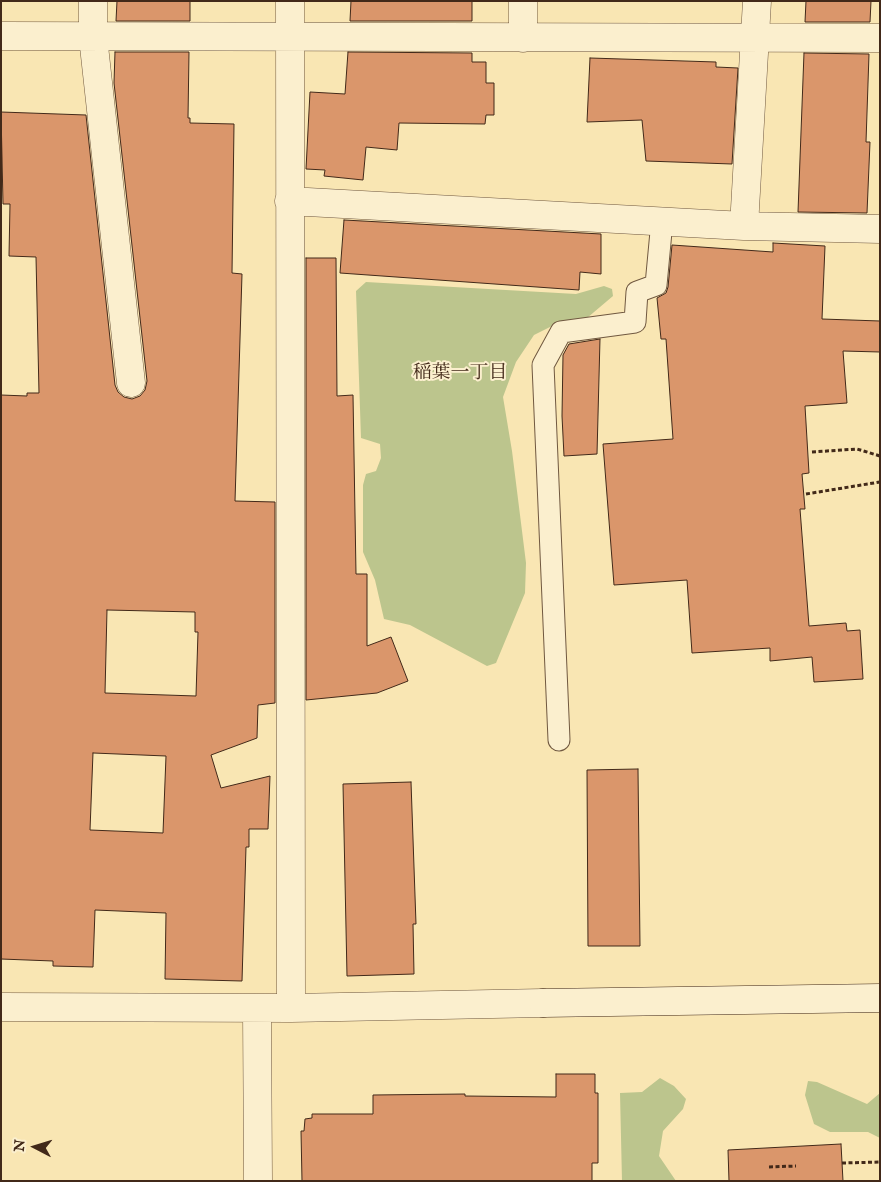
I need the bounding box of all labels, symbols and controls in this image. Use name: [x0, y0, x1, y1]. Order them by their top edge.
district label: 稲葉一丁目: [413, 363, 507, 385]
north arrow: [10, 1122, 60, 1172]
text: N: [11, 1139, 30, 1153]

